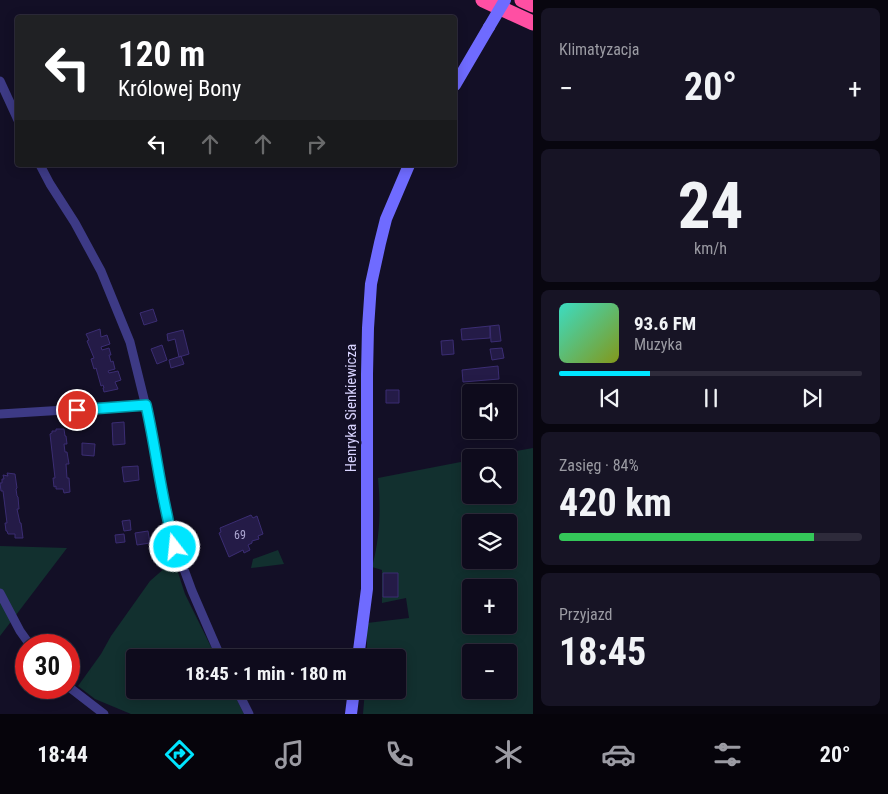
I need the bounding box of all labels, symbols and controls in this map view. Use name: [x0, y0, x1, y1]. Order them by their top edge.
text: 120 m: [118, 34, 205, 75]
icon: left: [35, 35, 100, 100]
text: Klimatyzacja: [559, 40, 640, 59]
text: 20°: [684, 65, 737, 109]
text: −: [559, 72, 573, 105]
text: +: [848, 72, 862, 105]
text: Królowej Bony: [118, 76, 241, 101]
icon: left: [143, 130, 171, 158]
icon: ahead: [196, 130, 224, 158]
icon: ahead: [249, 130, 277, 158]
icon: right: [302, 130, 330, 158]
text: 24: [678, 168, 743, 244]
text: km/h: [694, 239, 727, 258]
text: 93.6 FM: [634, 312, 696, 335]
text: Muzyka: [634, 335, 682, 354]
street label: Henryka Sienkiewicza: [342, 344, 360, 472]
map controls: [462, 384, 517, 699]
button: sound: [462, 384, 517, 439]
icon: previous: [596, 384, 624, 412]
icon: pause: [697, 384, 725, 412]
icon: next: [798, 384, 826, 412]
pin: [56, 389, 98, 431]
icon: arrive: [63, 396, 91, 424]
button: search: [462, 449, 517, 504]
text: Zasięg · 84%: [559, 456, 639, 475]
text: 420 km: [559, 481, 672, 525]
button: layers: [462, 514, 517, 569]
position arrow: [148, 520, 200, 572]
house number: 69: [234, 528, 246, 542]
button: +: [462, 579, 517, 634]
text: Przyjazd: [559, 605, 613, 624]
text: 18:45: [559, 630, 646, 674]
speed limit sign: 30: [15, 634, 80, 699]
button: −: [462, 644, 517, 699]
text: 18:45 · 1 min · 180 m: [185, 662, 347, 685]
icon: directions: [162, 737, 197, 772]
icon: music: [272, 737, 307, 772]
icon: phone: [382, 737, 417, 772]
icon: climate: [491, 737, 526, 772]
icon: car: [601, 737, 636, 772]
icon: filters: [710, 737, 745, 772]
text: 18:44: [37, 742, 88, 767]
text: 20°: [820, 742, 851, 767]

